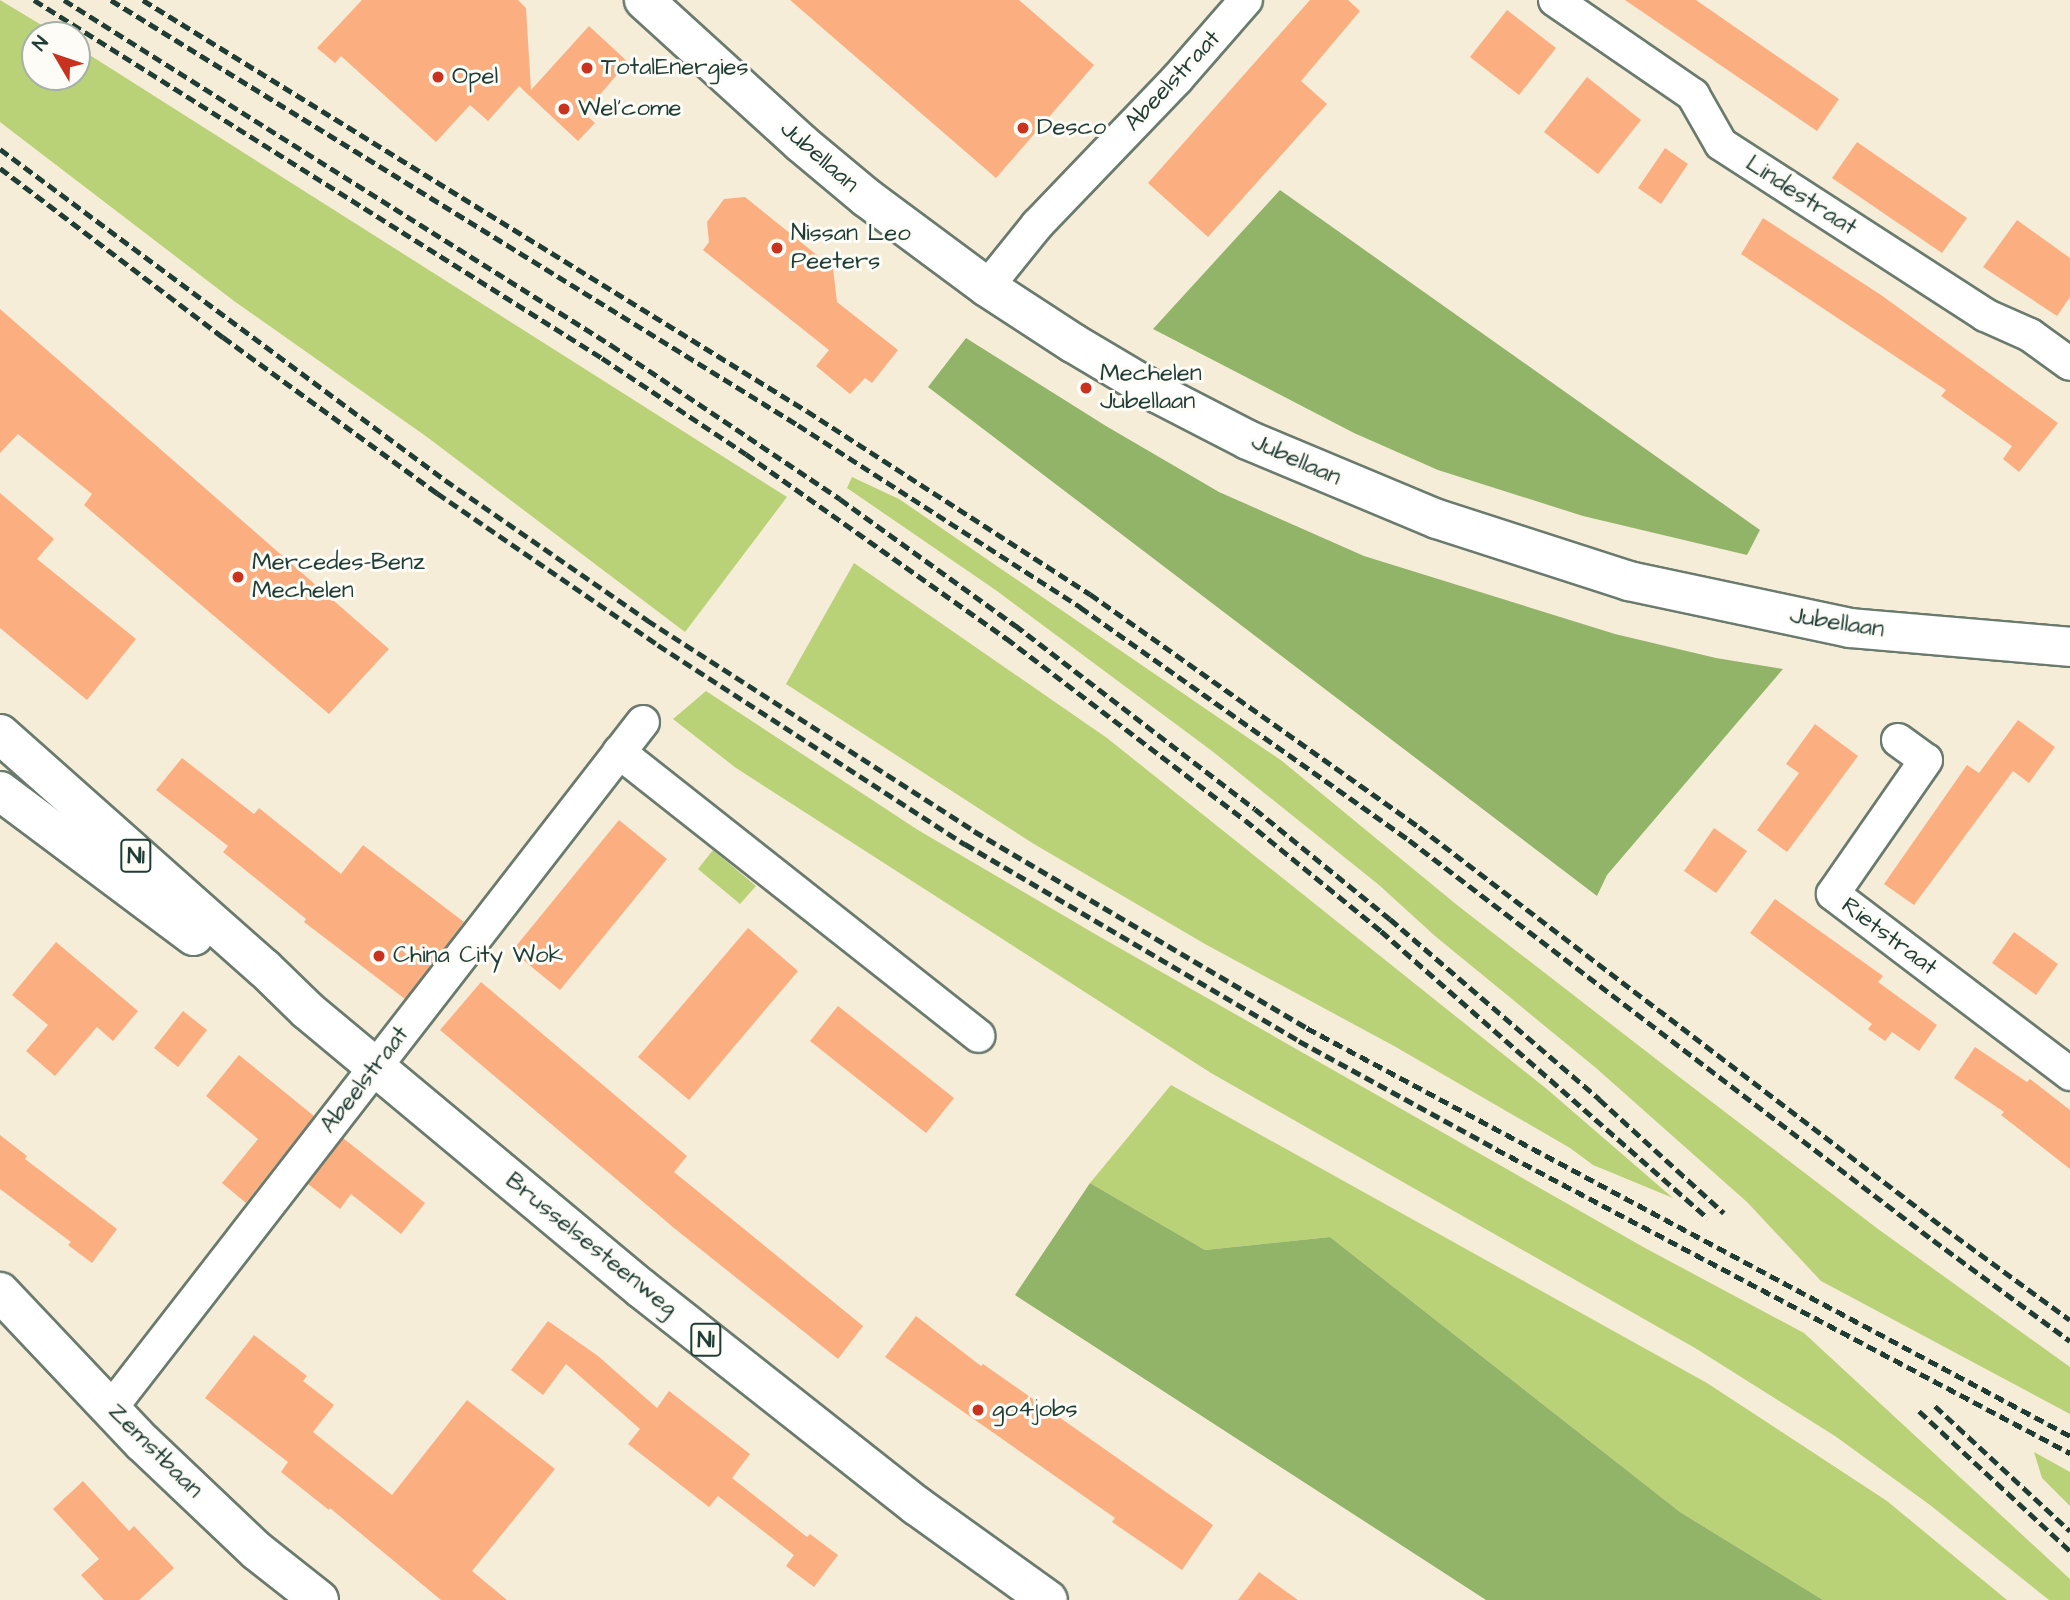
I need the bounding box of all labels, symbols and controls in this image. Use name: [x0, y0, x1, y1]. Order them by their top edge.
north arrow: [21, 21, 91, 91]
street label: Abeelstraat: [1119, 24, 1227, 138]
text: N: [27, 31, 55, 57]
place label: TotalEnergies: [601, 54, 749, 82]
marker: TotalEnergies: [579, 60, 595, 76]
place label: Opel: [452, 63, 498, 91]
marker: Opel: [430, 69, 446, 85]
place label: Wel'come: [578, 95, 682, 123]
marker: Wel'come: [556, 101, 572, 117]
place label: Desco: [1037, 114, 1106, 142]
street label: Jubellaan: [774, 115, 864, 199]
marker: Desco: [1015, 120, 1031, 136]
street label: Lindestraat: [1740, 149, 1862, 243]
place label: Nissan Leo Peeters: [791, 220, 911, 276]
marker: Nissan Leo Peeters: [769, 240, 785, 256]
place label: Mechelen Jubellaan: [1100, 360, 1202, 416]
marker: Mechelen Jubellaan: [1078, 380, 1094, 396]
street label: Jubellaan: [1247, 427, 1345, 493]
place label: Mercedes-Benz Mechelen: [252, 549, 425, 605]
marker: Mercedes-Benz Mechelen: [230, 569, 246, 585]
street label: Jubellaan: [1788, 601, 1886, 645]
road number: N1: [120, 836, 152, 876]
street label: Rietstraat: [1835, 892, 1943, 982]
place label: China City Wok: [393, 942, 563, 970]
marker: China City Wok: [371, 948, 387, 964]
street label: Abeelstraat: [314, 1021, 416, 1139]
street label: Brusselsesteenweg: [499, 1167, 683, 1323]
road number: N1: [690, 1320, 722, 1359]
place label: go4jobs: [992, 1396, 1078, 1424]
street label: Zemstbaan: [102, 1398, 208, 1504]
marker: go4jobs: [970, 1402, 986, 1418]

